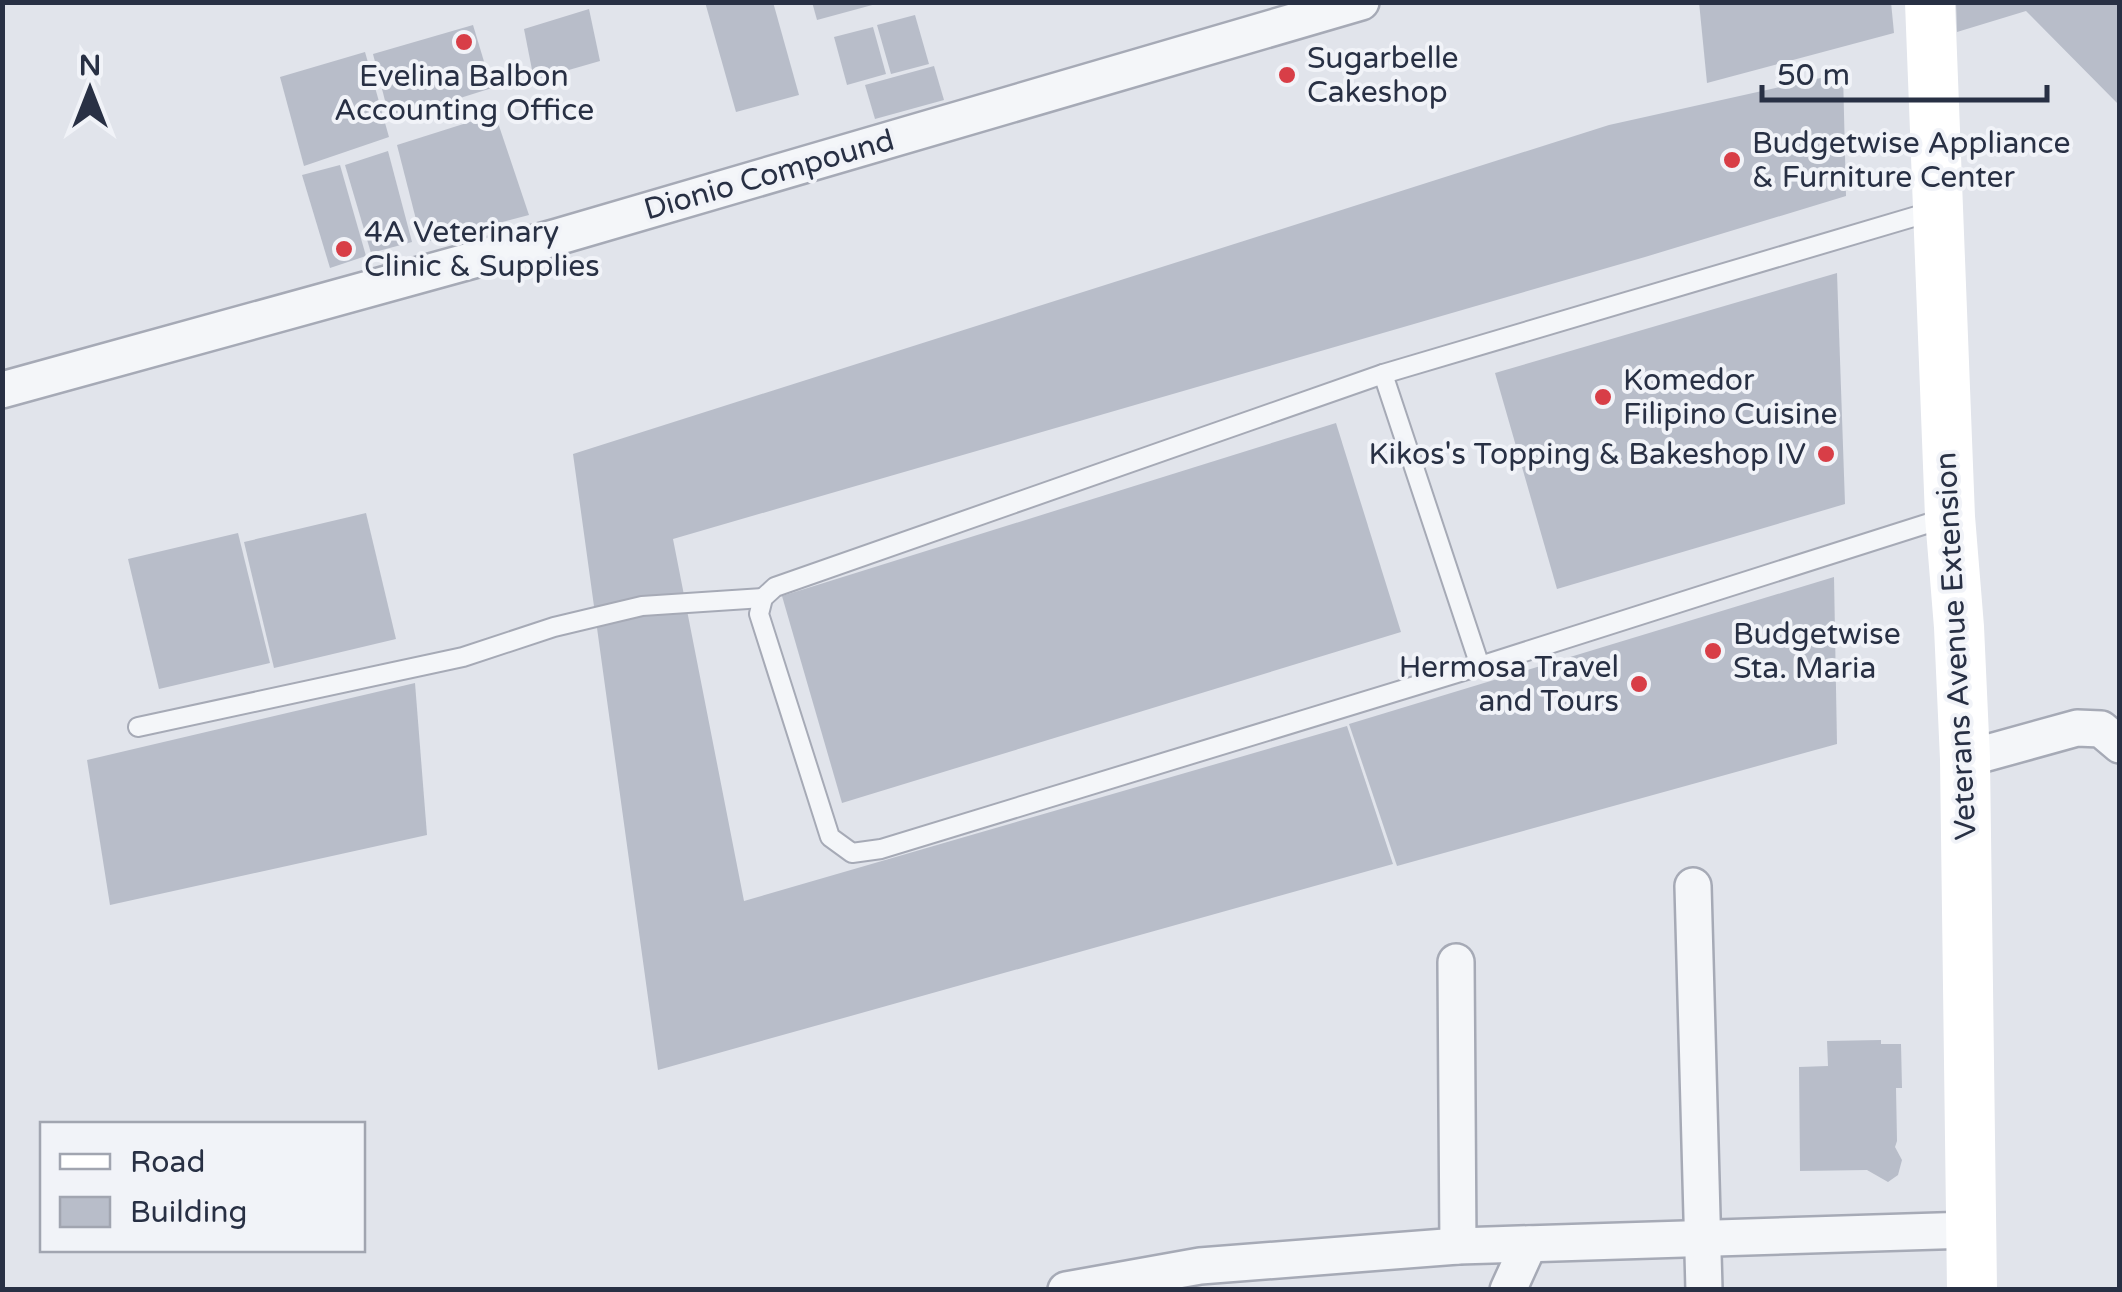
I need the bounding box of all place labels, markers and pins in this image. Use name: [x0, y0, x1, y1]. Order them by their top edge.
marker: Evelina Balbon Accounting Office: [453, 31, 475, 53]
place label: Sugarbelle Cakeshop: [1307, 40, 1459, 111]
place label: Evelina Balbon Accounting Office: [334, 58, 594, 129]
marker: Sugarbelle Cakeshop: [1276, 64, 1298, 86]
place label: Budgetwise Appliance & Furniture Center: [1752, 125, 2070, 196]
marker: Budgetwise Appliance & Furniture Center: [1721, 149, 1743, 171]
place label: 4A Veterinary Clinic & Supplies: [364, 214, 600, 285]
marker: 4A Veterinary Clinic & Supplies: [333, 238, 355, 260]
place label: Komedor Filipino Cuisine: [1623, 362, 1837, 433]
marker: Komedor Filipino Cuisine: [1592, 386, 1614, 408]
place label: Kikos's Topping & Bakeshop IV: [1368, 436, 1806, 473]
marker: Kikos's Topping & Bakeshop IV: [1815, 443, 1837, 465]
place label: Budgetwise Sta. Maria: [1733, 616, 1901, 687]
marker: Budgetwise Sta. Maria: [1702, 640, 1724, 662]
place label: Hermosa Travel and Tours: [1399, 649, 1619, 720]
marker: Hermosa Travel and Tours: [1628, 673, 1650, 695]

